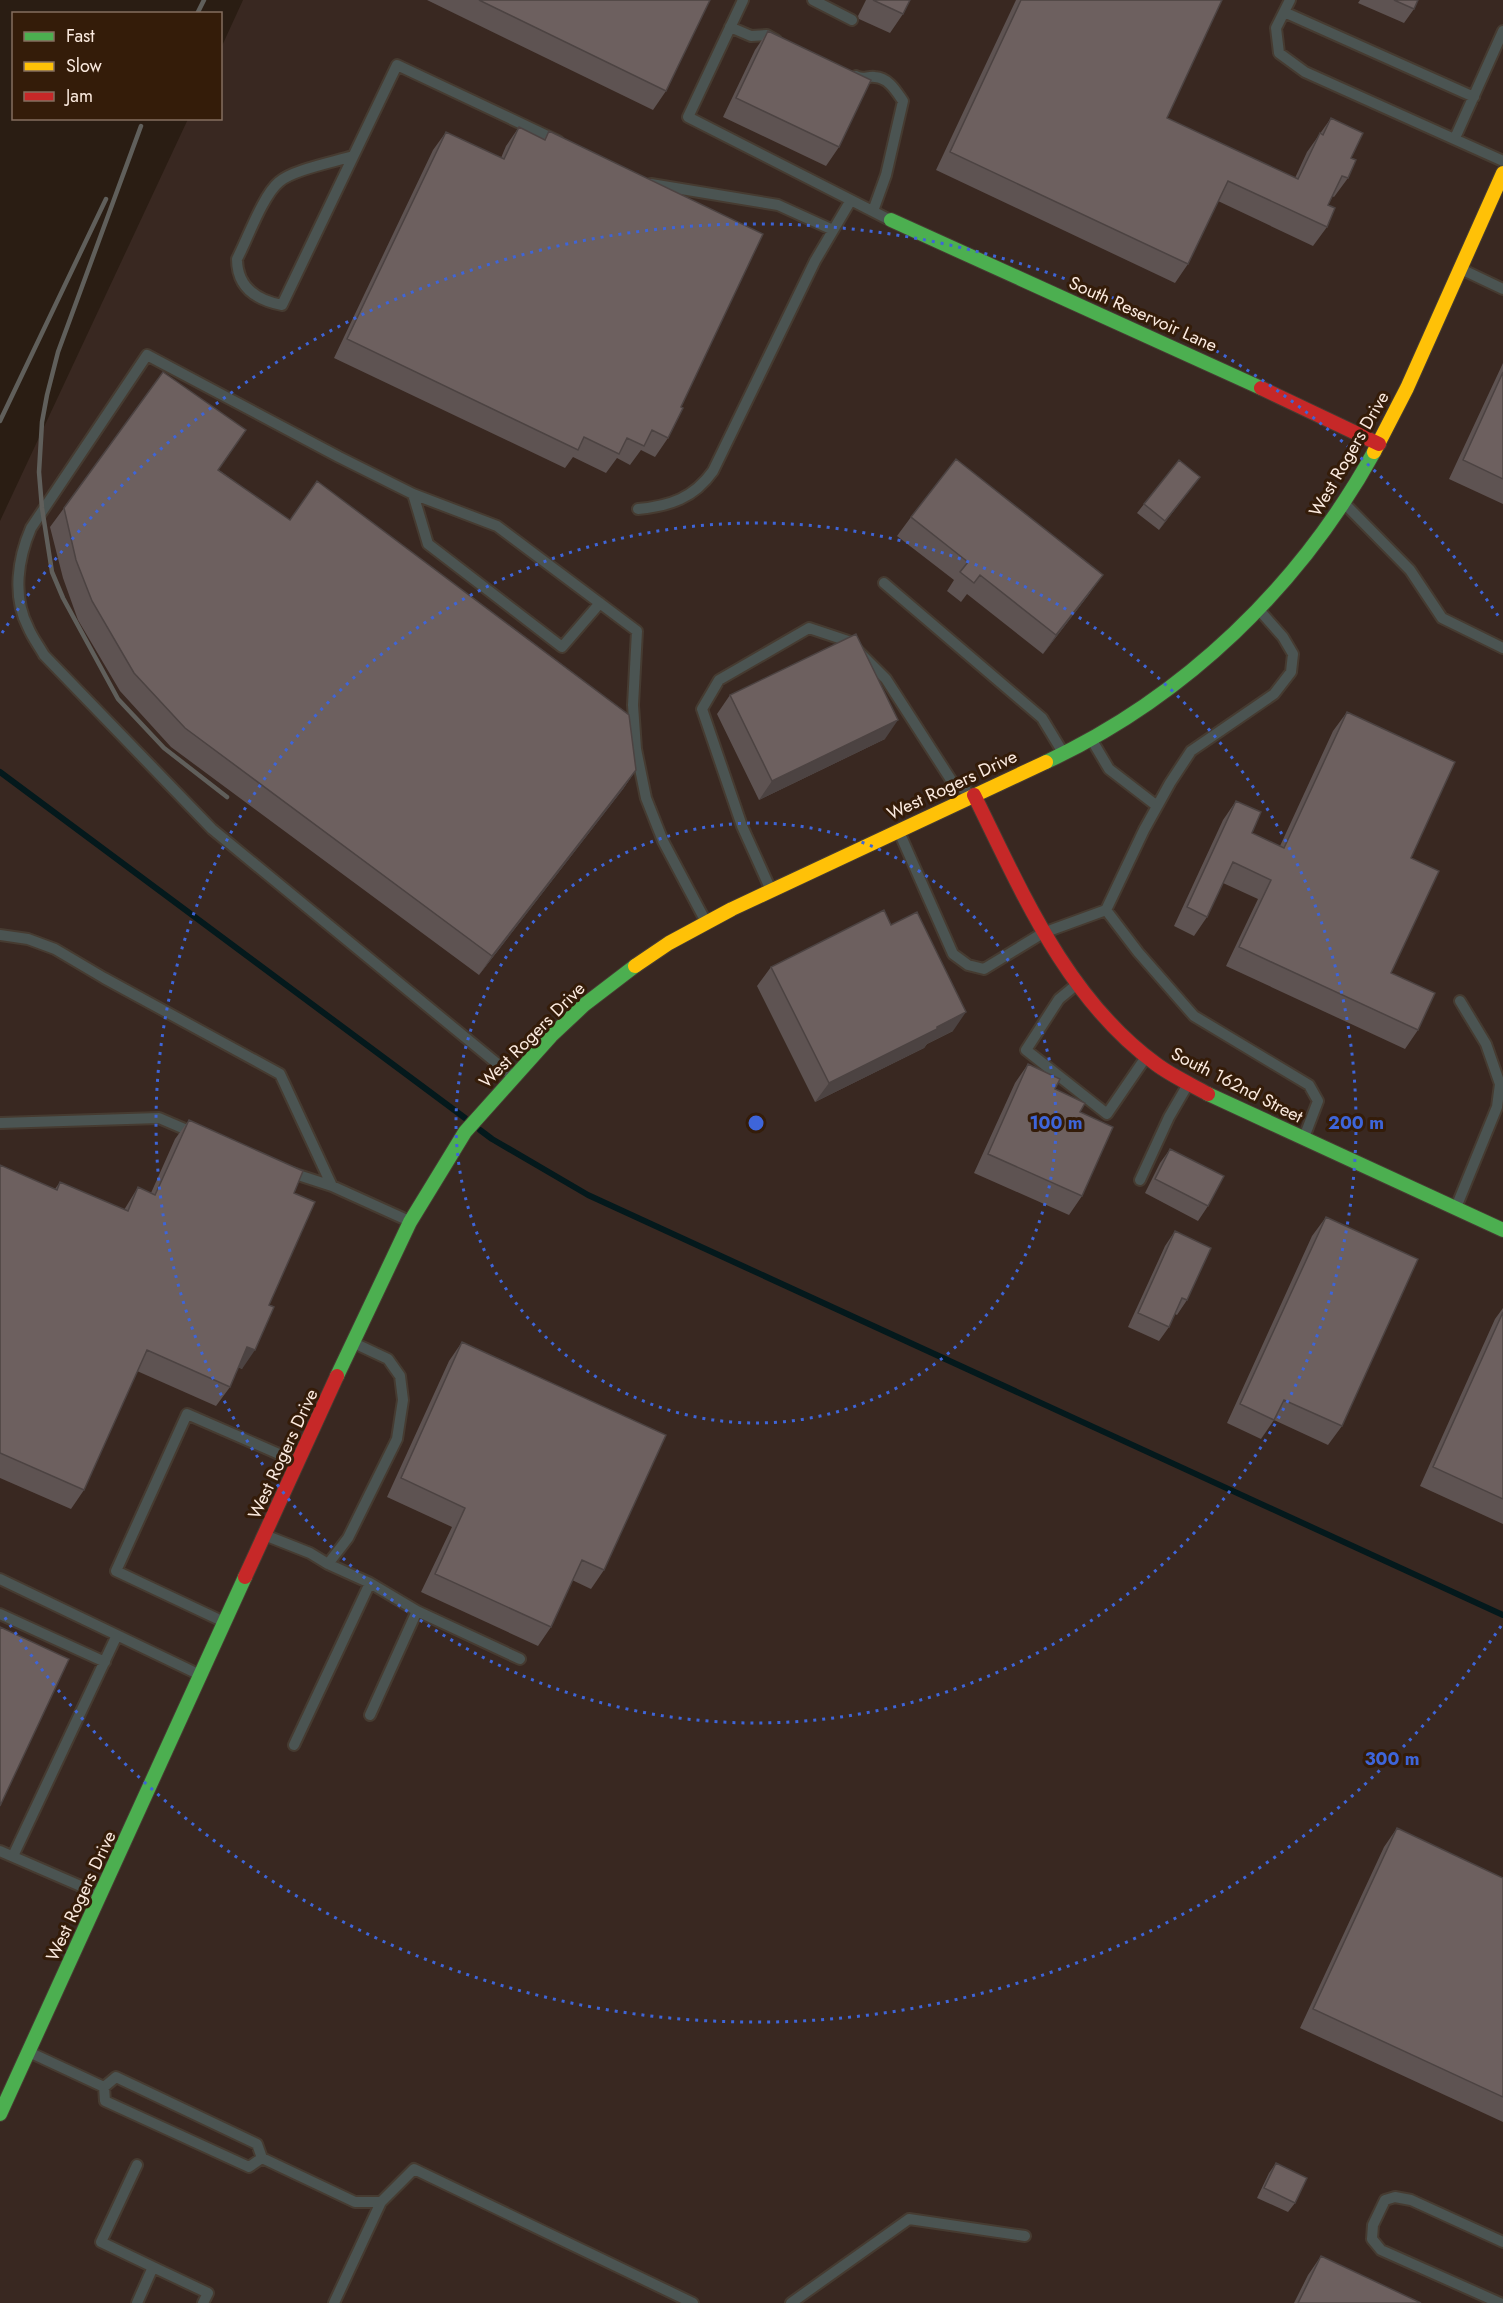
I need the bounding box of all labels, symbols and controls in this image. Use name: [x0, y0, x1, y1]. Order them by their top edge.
legend: [12, 12, 222, 120]
text: Fast: [66, 23, 95, 49]
text: Slow: [66, 53, 103, 79]
text: Jam: [64, 83, 93, 109]
street label: South Reservoir Lane: [1065, 270, 1221, 358]
street label: West Rogers Drive: [1303, 386, 1395, 522]
street label: West Rogers Drive: [883, 743, 1021, 827]
street label: West Rogers Drive: [473, 976, 591, 1094]
street label: South 162nd Street: [1166, 1040, 1308, 1130]
text: 100 m: [1029, 1110, 1083, 1136]
text: 200 m: [1328, 1110, 1384, 1136]
centre of rings: [746, 1113, 766, 1133]
street label: West Rogers Drive: [241, 1385, 325, 1523]
text: 300 m: [1364, 1746, 1420, 1772]
street label: West Rogers Drive: [39, 1827, 123, 1965]

